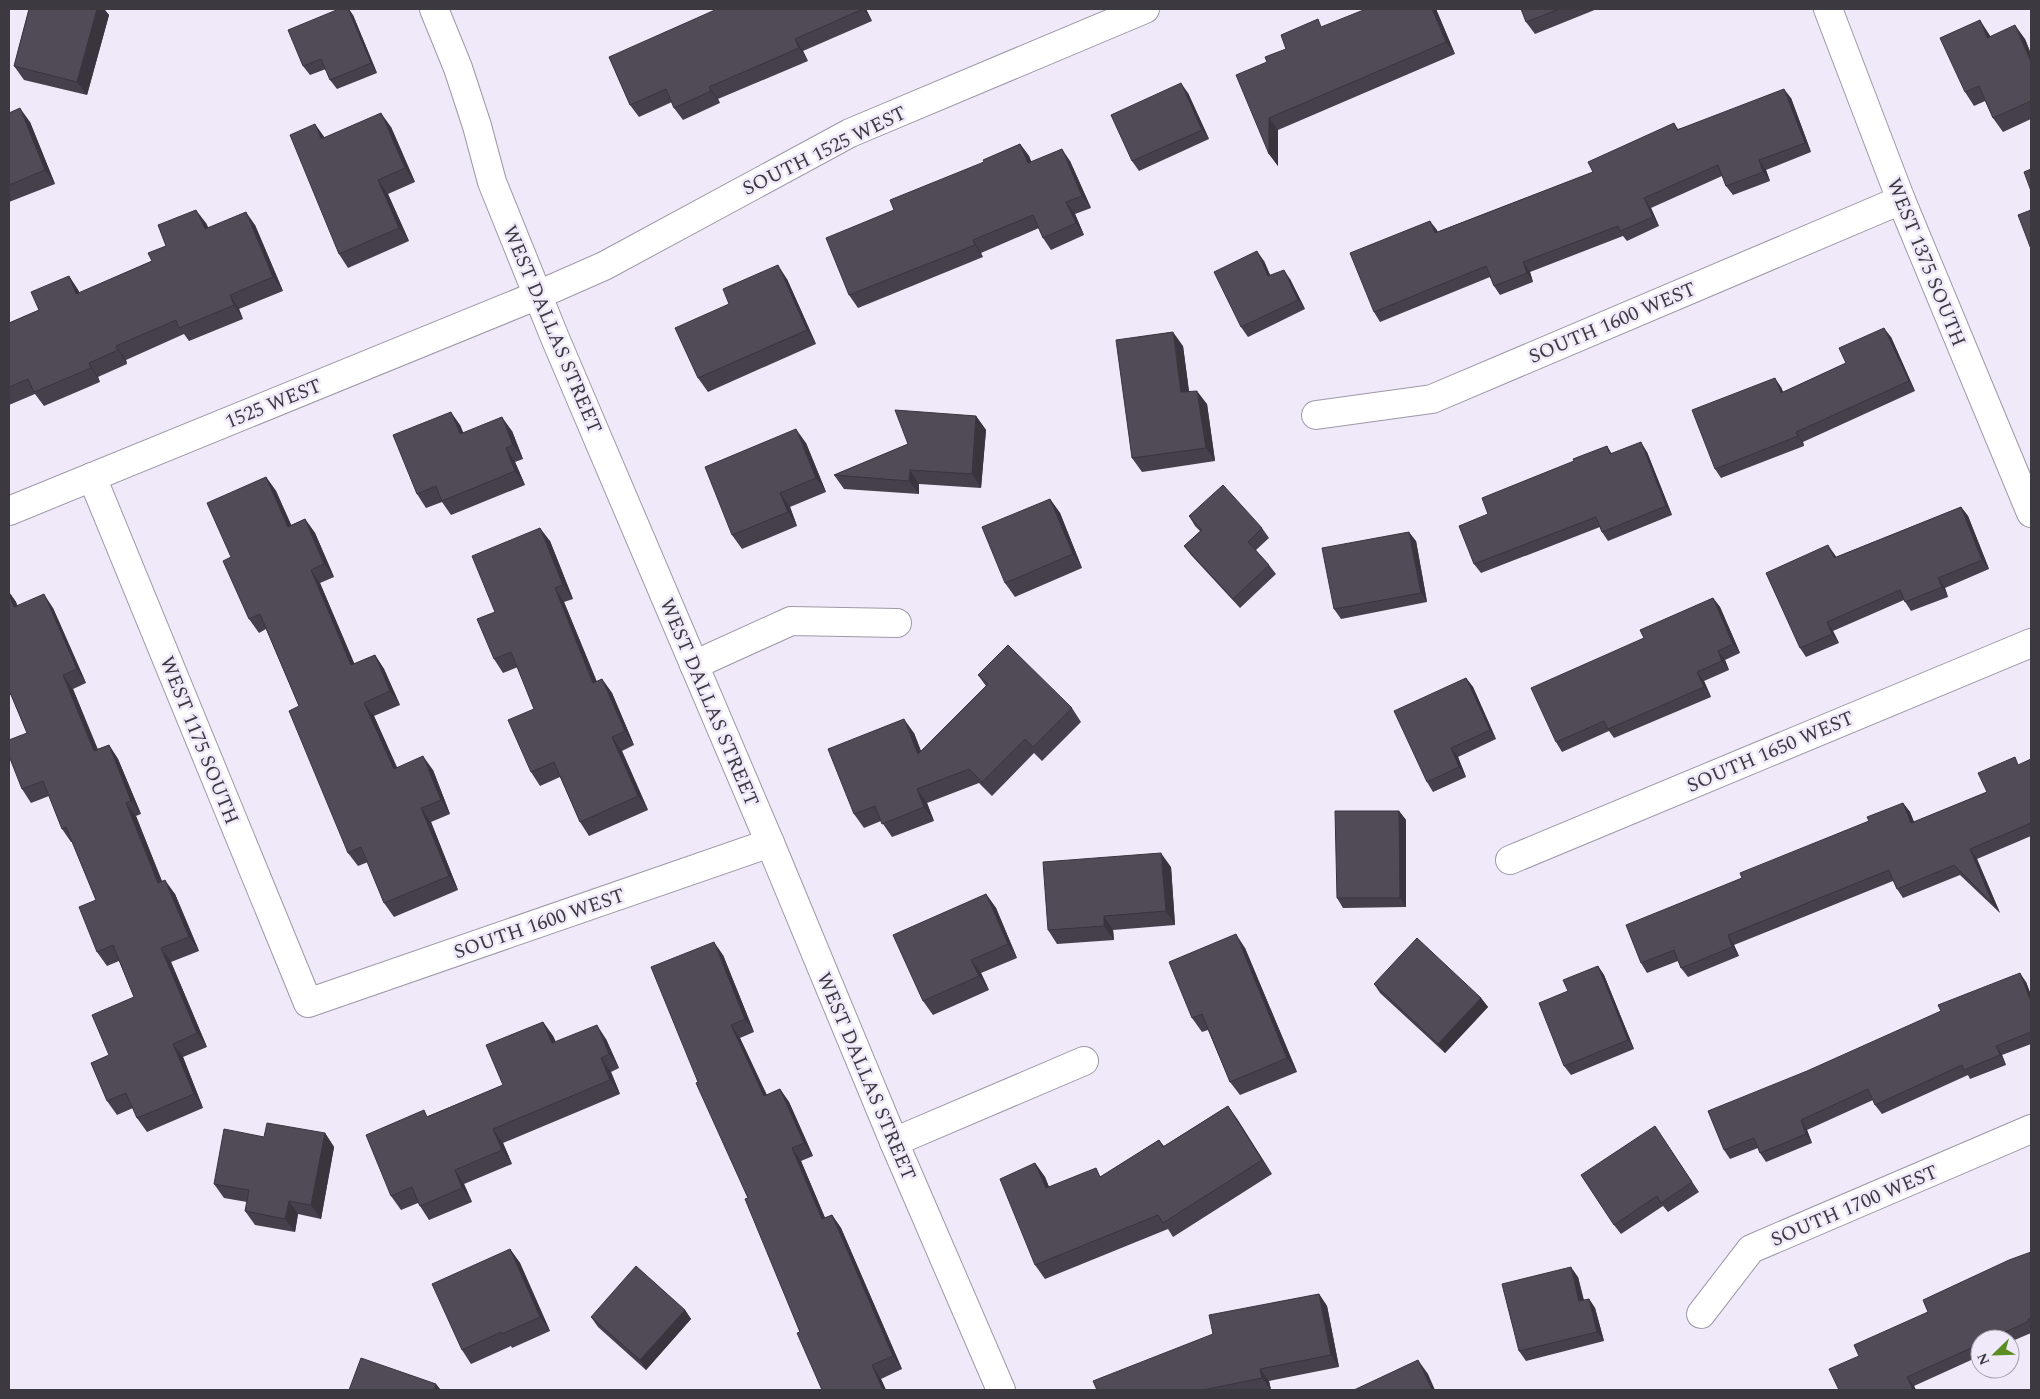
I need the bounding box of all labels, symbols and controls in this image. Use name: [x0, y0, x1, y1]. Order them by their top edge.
street label: SOUTH 1525 WEST: [737, 98, 912, 204]
street label: WEST 1375 SOUTH: [1879, 174, 1974, 351]
street label: WEST DALLAS STREET: [495, 221, 610, 438]
street label: SOUTH 1600 WEST: [1524, 274, 1701, 372]
street label: 1525 WEST: [221, 371, 326, 437]
street label: WEST DALLAS STREET: [652, 594, 767, 811]
street label: WEST 1175 SOUTH: [152, 652, 247, 829]
street label: SOUTH 1650 WEST: [1682, 703, 1859, 801]
street label: SOUTH 1600 WEST: [450, 881, 629, 967]
street label: WEST DALLAS STREET: [809, 968, 924, 1185]
street label: SOUTH 1700 WEST: [1766, 1157, 1943, 1255]
north arrow: [1970, 1329, 2020, 1379]
text: N: [1972, 1350, 1995, 1368]

